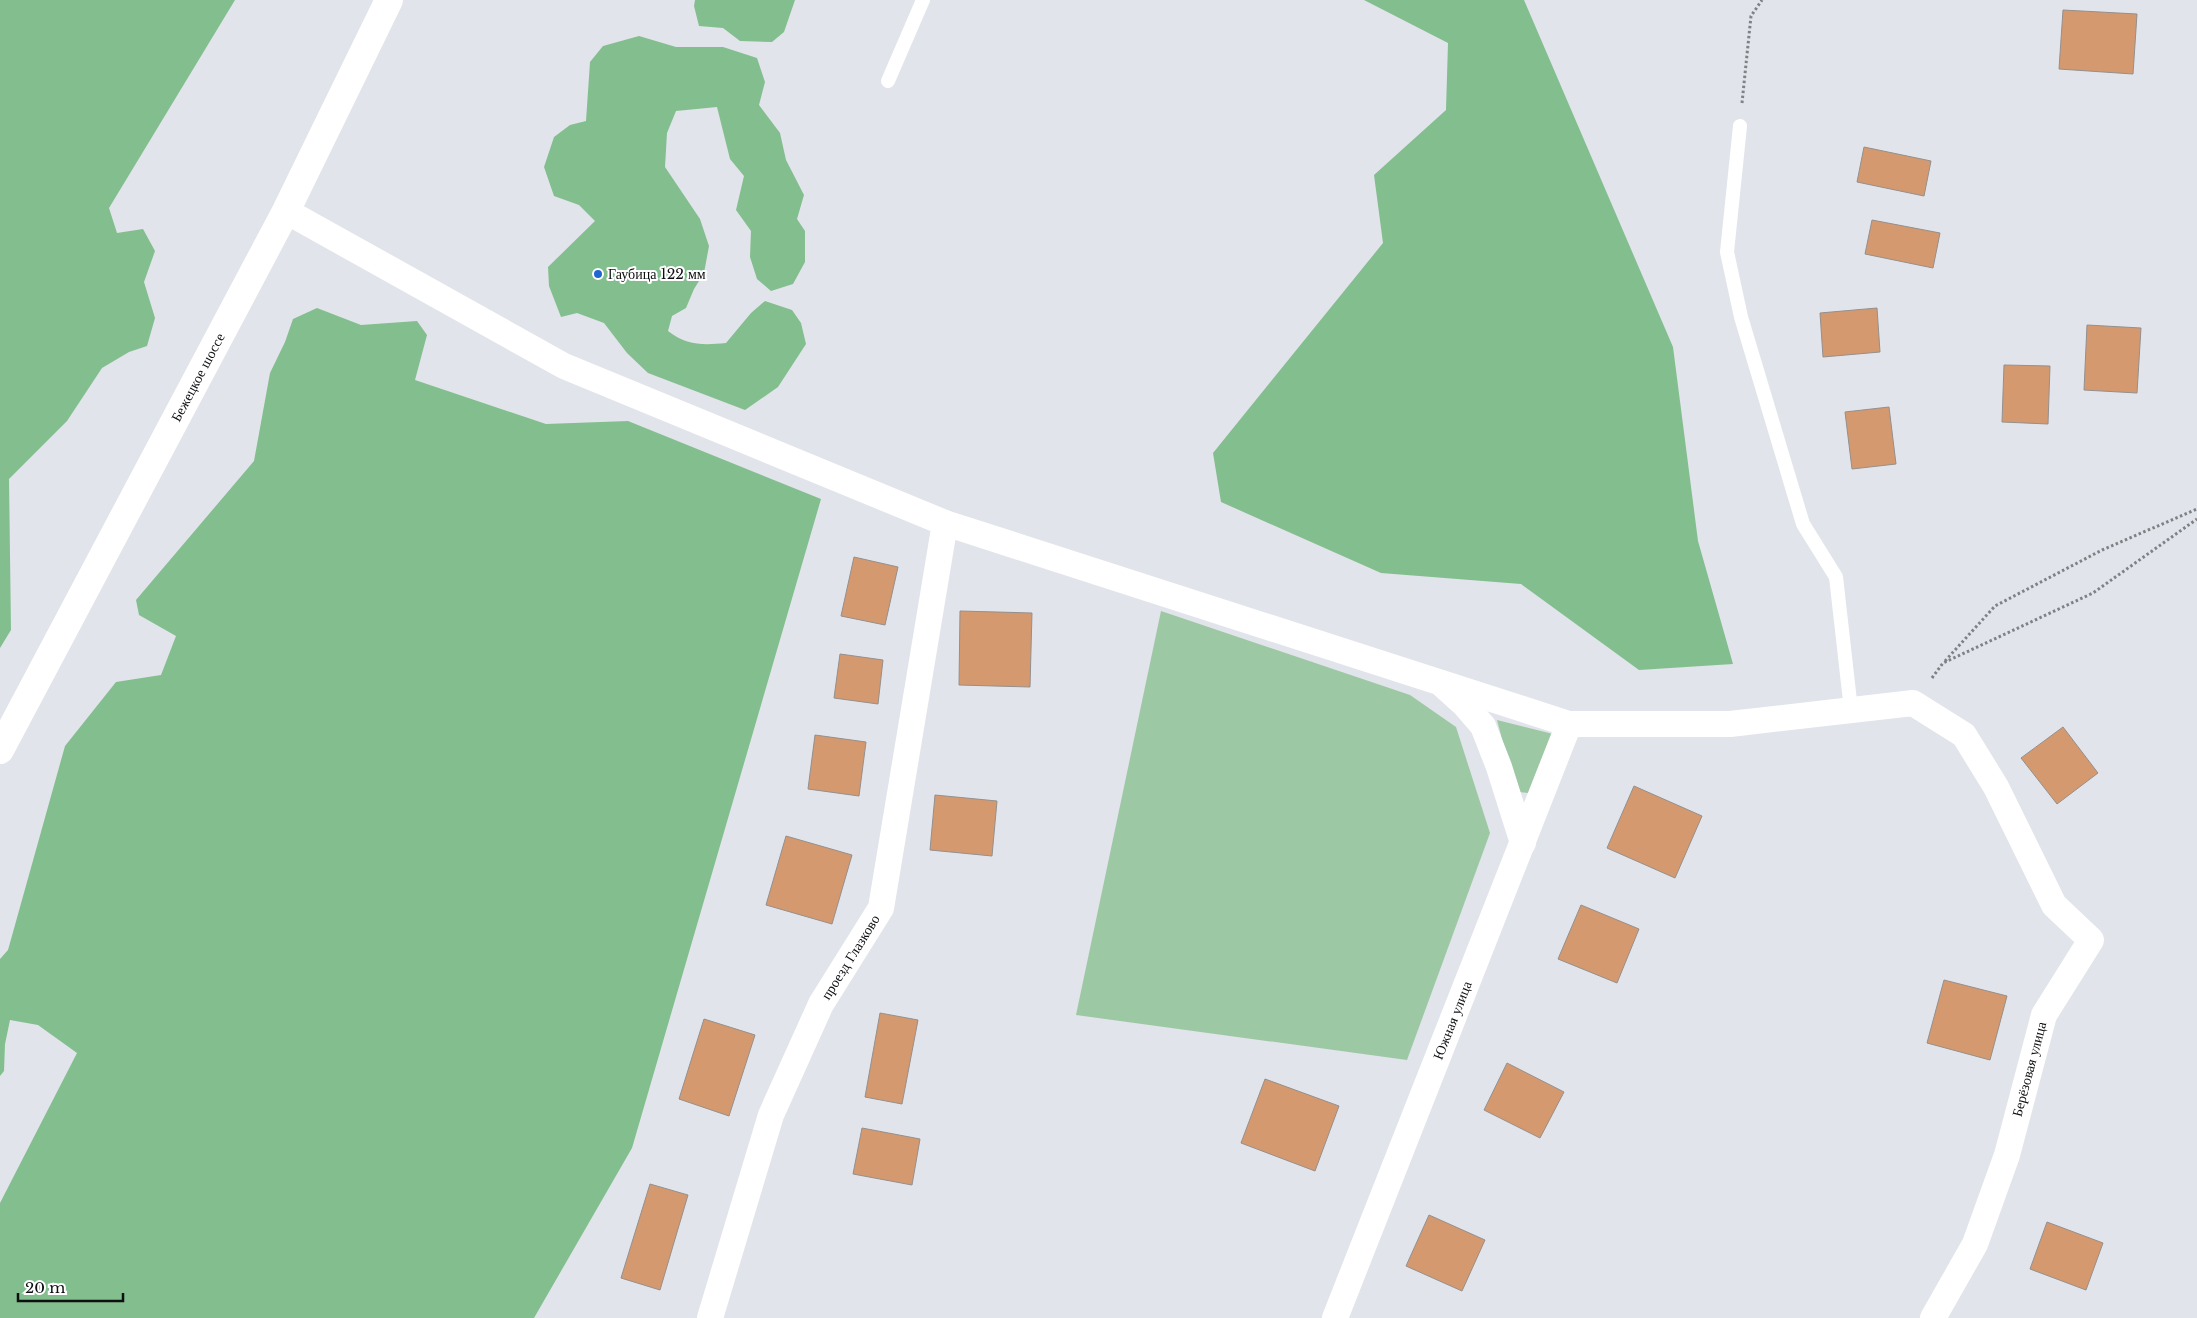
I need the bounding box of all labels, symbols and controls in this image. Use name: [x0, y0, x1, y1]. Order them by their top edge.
place label: Гаубица 122 мм: [608, 265, 706, 283]
marker: Гаубица 122 мм: [592, 268, 604, 280]
street label: Бежецкое шоссе: [167, 330, 229, 425]
street label: проезд Глазково: [817, 911, 884, 1003]
street label: Южная улица: [1429, 978, 1476, 1062]
street label: Берёзовая улица: [2008, 1019, 2051, 1118]
scale bar: [18, 1270, 122, 1302]
text: 20 m: [25, 1278, 65, 1297]

